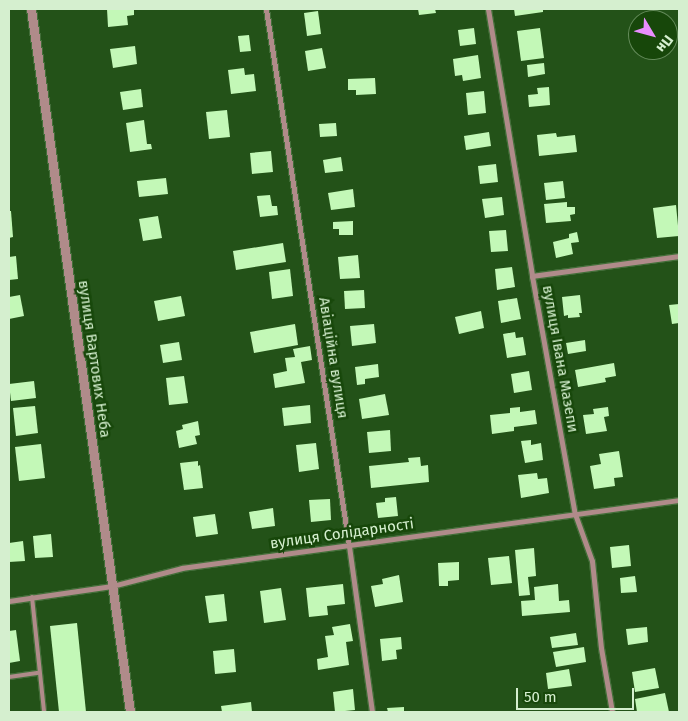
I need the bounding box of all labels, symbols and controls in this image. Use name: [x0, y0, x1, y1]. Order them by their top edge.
north arrow: [628, 10, 678, 60]
text: Пн: [653, 32, 677, 56]
street label: вулиця Вартових Неба: [74, 279, 114, 439]
street label: вулиця Івана Мазепи: [538, 284, 582, 434]
street label: Авіаційна вулиця: [315, 296, 351, 420]
street label: вулиця Солідарності: [269, 515, 415, 553]
scale bar: [518, 678, 636, 710]
text: 50 m: [524, 688, 557, 706]

